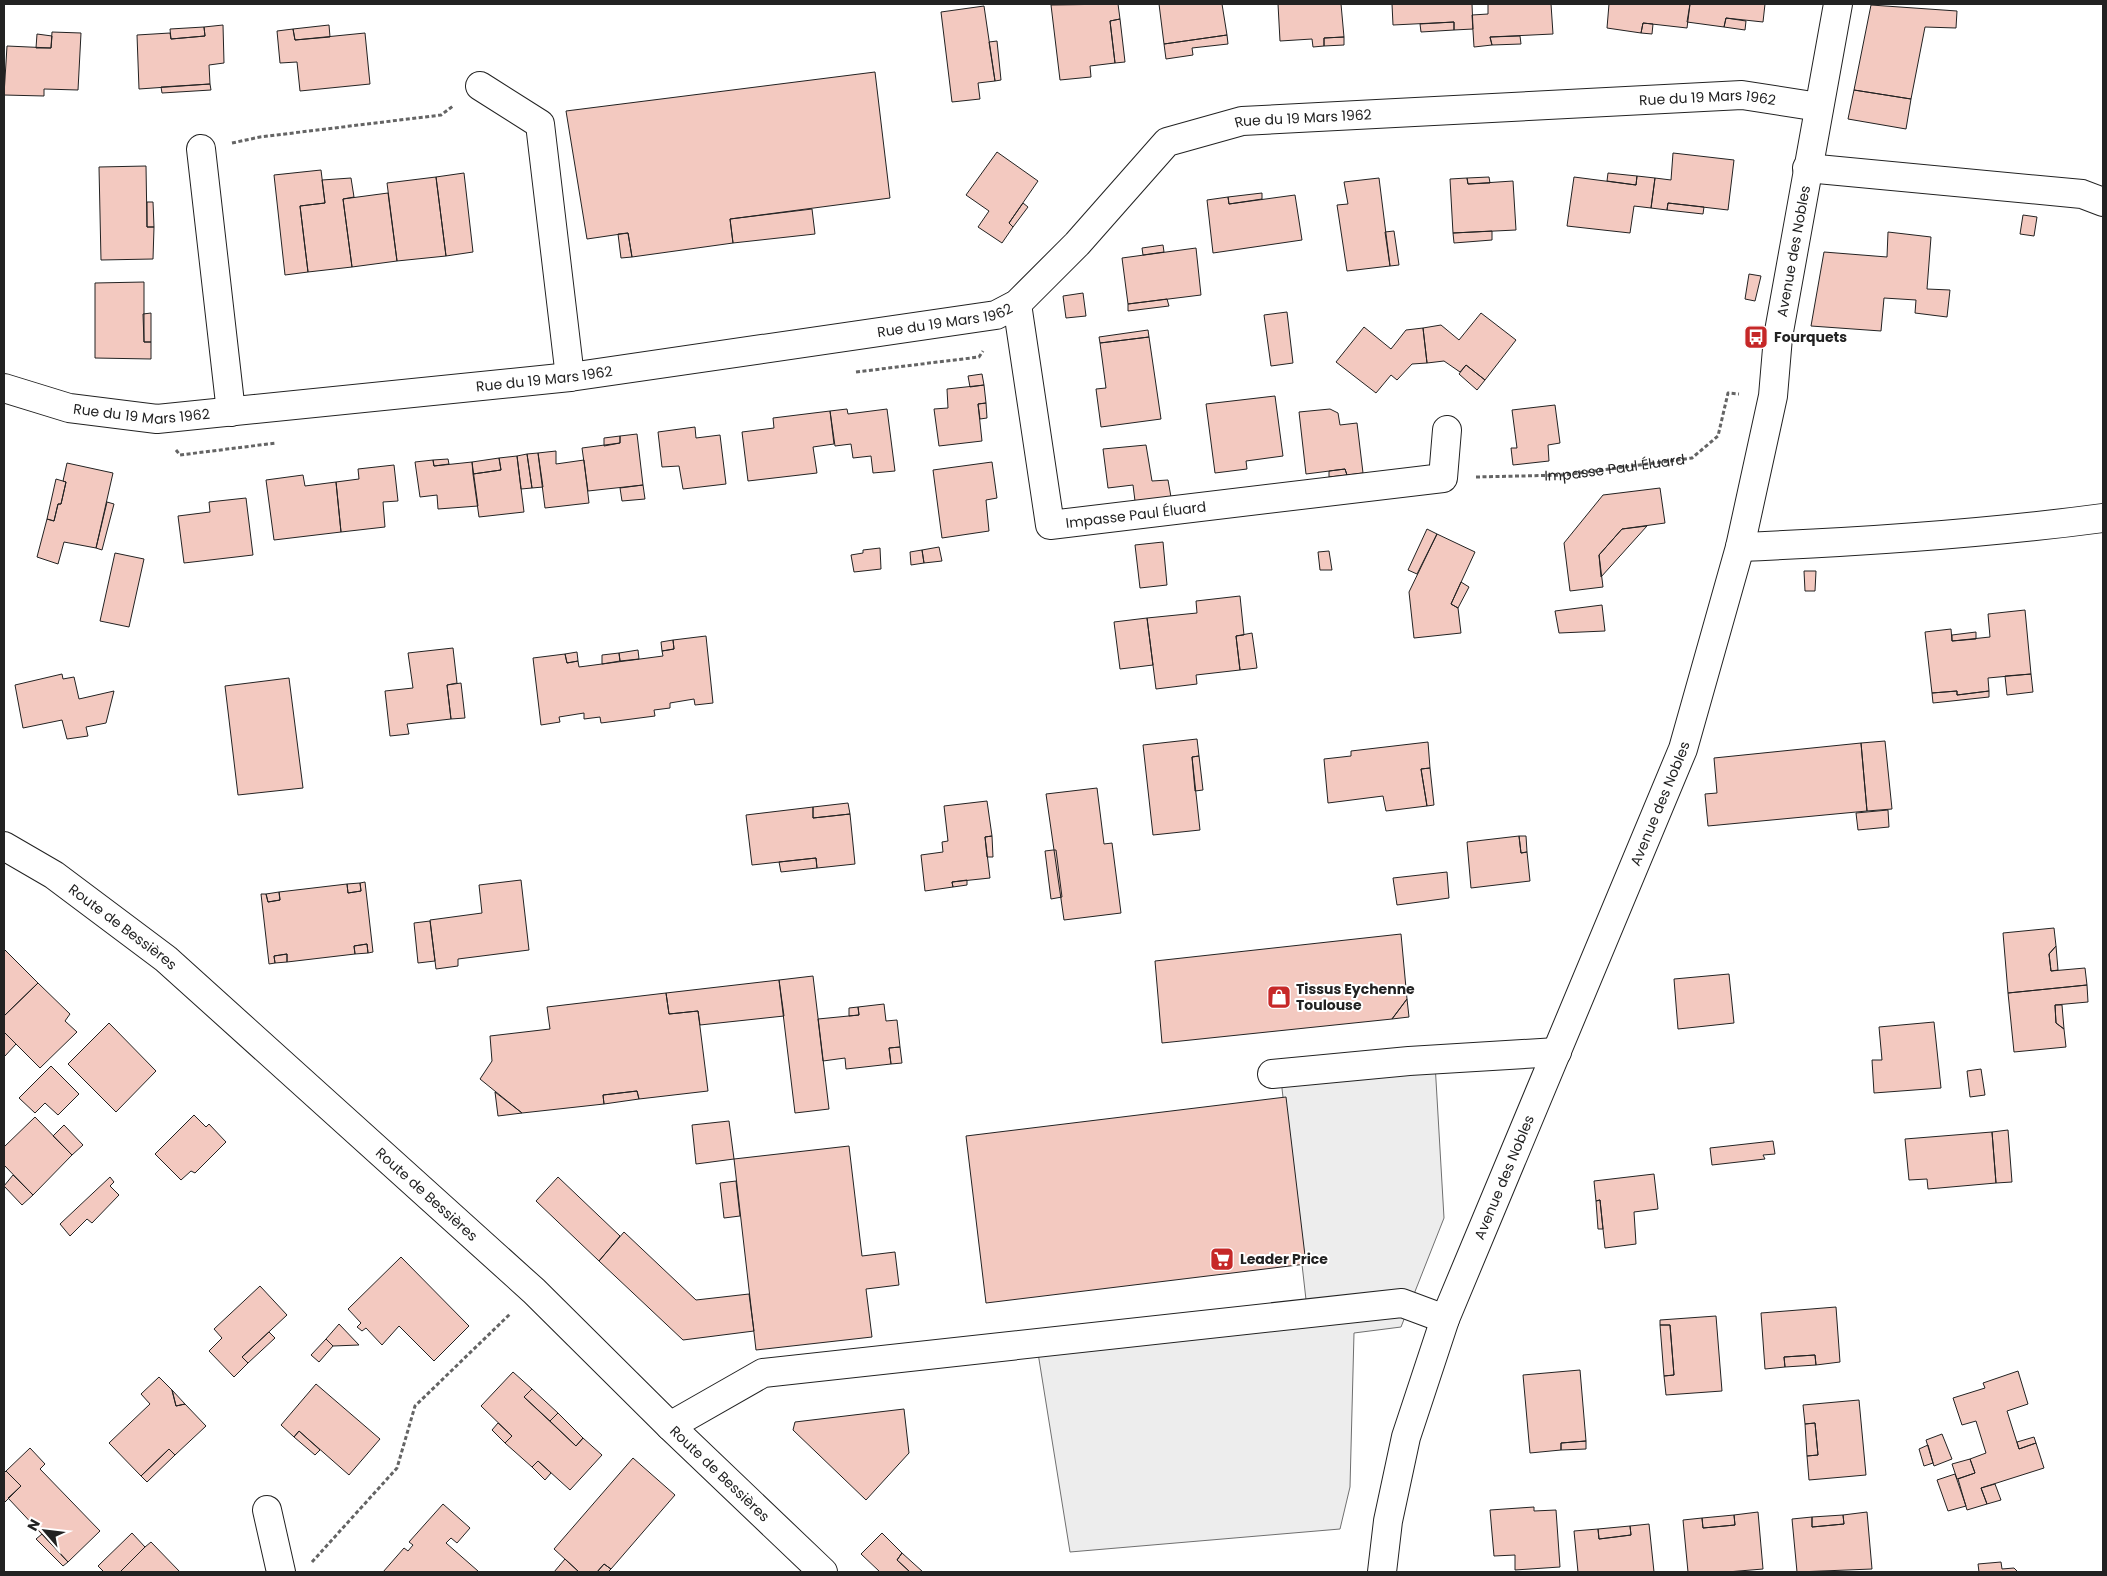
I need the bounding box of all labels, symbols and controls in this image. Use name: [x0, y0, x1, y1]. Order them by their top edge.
street label: Rue du 19 Mars 1962: [1639, 85, 1777, 110]
street label: Rue du 19 Mars 1962: [1232, 104, 1372, 133]
street label: Avenue des Nobles: [1772, 184, 1815, 319]
street label: Rue du 19 Mars 1962: [876, 298, 1016, 342]
bus stop icon: Fourquets: [1743, 324, 1769, 350]
place label: Fourquets: [1774, 327, 1847, 347]
street label: Rue du 19 Mars 1962: [475, 361, 614, 397]
street label: Rue du 19 Mars 1962: [72, 399, 211, 429]
street label: Impasse Paul Éluard: [1544, 449, 1686, 485]
street label: Impasse Paul Éluard: [1065, 496, 1207, 533]
street label: Avenue des Nobles: [1625, 739, 1695, 869]
street label: Route de Bessières: [64, 879, 181, 974]
place label: Tissus Eychenne Toulouse: [1296, 979, 1415, 1015]
shop icon: Tissus Eychenne Toulouse: [1266, 984, 1292, 1010]
street label: Avenue des Nobles: [1469, 1112, 1539, 1243]
street label: Route de Bessières: [371, 1143, 482, 1246]
supermarket icon: Leader Price: [1209, 1246, 1235, 1272]
place label: Leader Price: [1240, 1249, 1328, 1269]
street label: Route de Bessières: [666, 1421, 774, 1526]
north arrow: [20, 1506, 70, 1556]
text: N: [22, 1516, 45, 1534]

